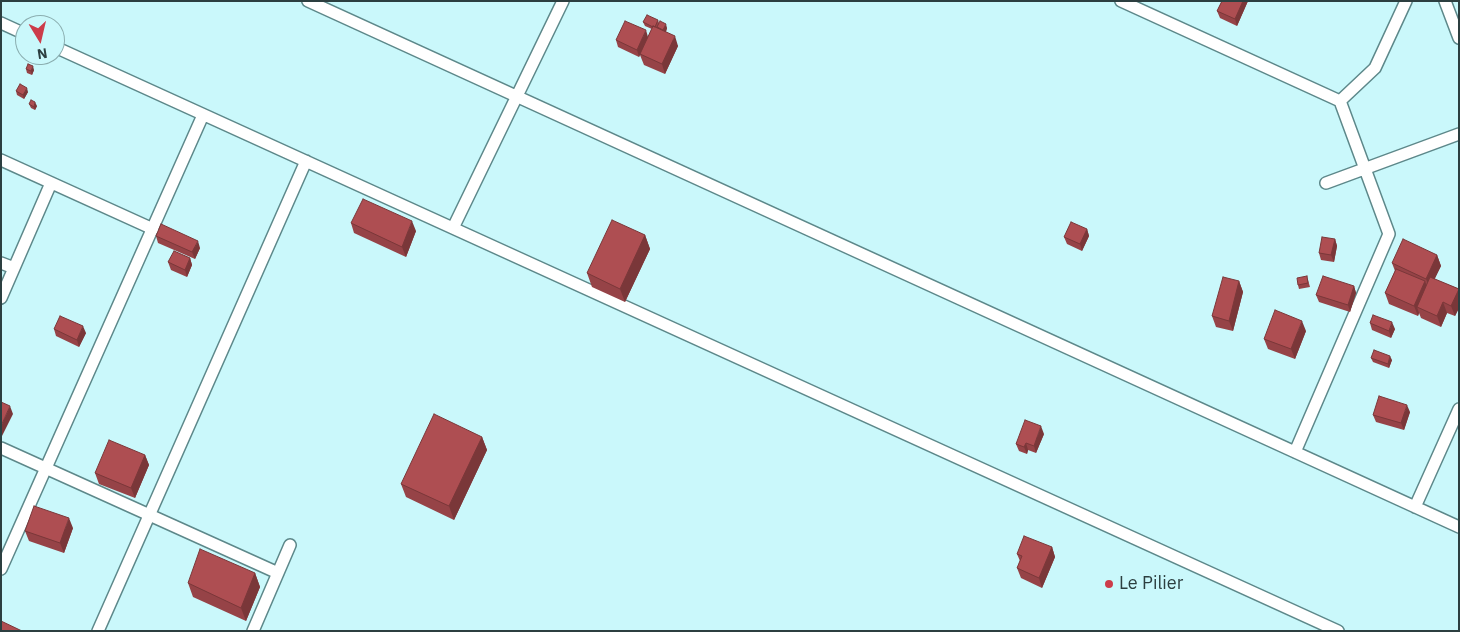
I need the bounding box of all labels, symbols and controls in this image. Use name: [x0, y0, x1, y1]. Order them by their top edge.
north arrow: [15, 15, 65, 65]
text: N: [36, 44, 49, 64]
place label: Le Pilier: [1119, 573, 1183, 595]
marker: Le Pilier: [1103, 578, 1115, 590]

